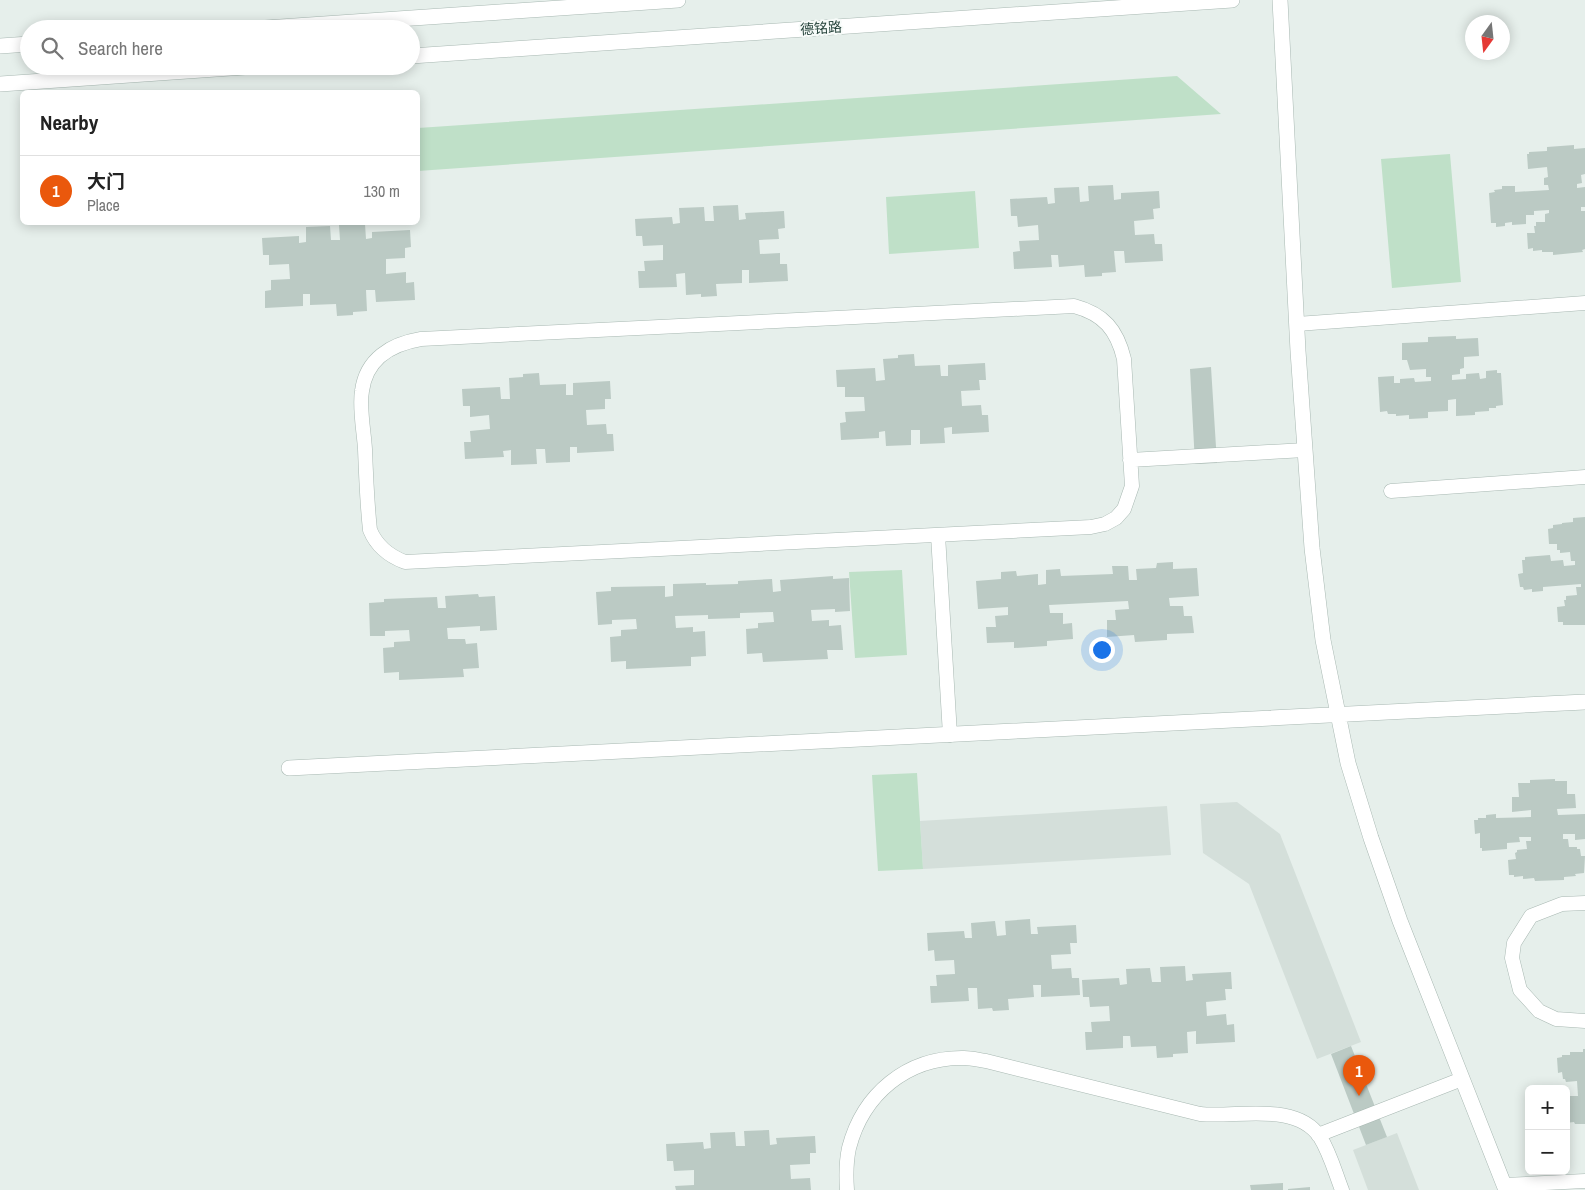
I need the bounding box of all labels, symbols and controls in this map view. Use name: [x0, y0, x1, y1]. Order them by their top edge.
north arrow: [1465, 15, 1510, 60]
street label: 德铭路: [799, 18, 843, 38]
search box: [20, 20, 420, 75]
icon: search: [38, 34, 66, 62]
text: Search here: [78, 35, 163, 61]
text: Nearby: [40, 108, 98, 137]
text: 大门: [87, 168, 125, 194]
text: 1: [52, 180, 60, 202]
text: 130 m: [364, 180, 400, 202]
text: Place: [87, 194, 120, 216]
your location: [1089, 637, 1115, 663]
pin: 1: [1343, 1055, 1375, 1096]
map controls: [1525, 1085, 1570, 1175]
button: +: [1525, 1085, 1570, 1130]
button: −: [1525, 1130, 1570, 1175]

